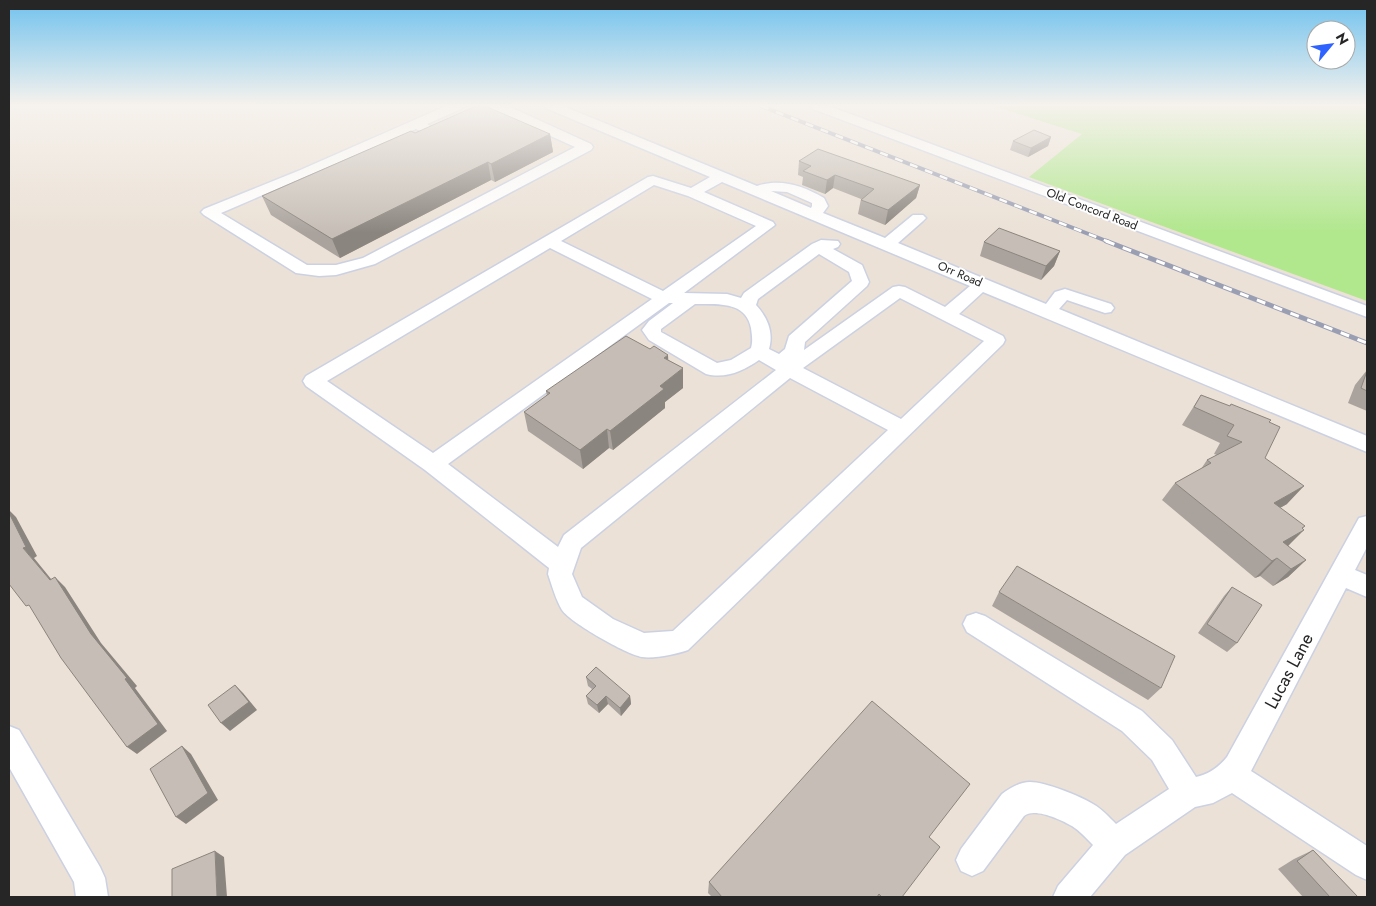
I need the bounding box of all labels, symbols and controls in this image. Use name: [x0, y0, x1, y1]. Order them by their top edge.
north arrow: [1306, 20, 1356, 70]
text: N: [1331, 29, 1354, 48]
street label: Old Concord Road: [1044, 183, 1140, 235]
street label: Orr Road: [935, 256, 985, 292]
street label: Lucas Lane: [1258, 628, 1320, 714]

